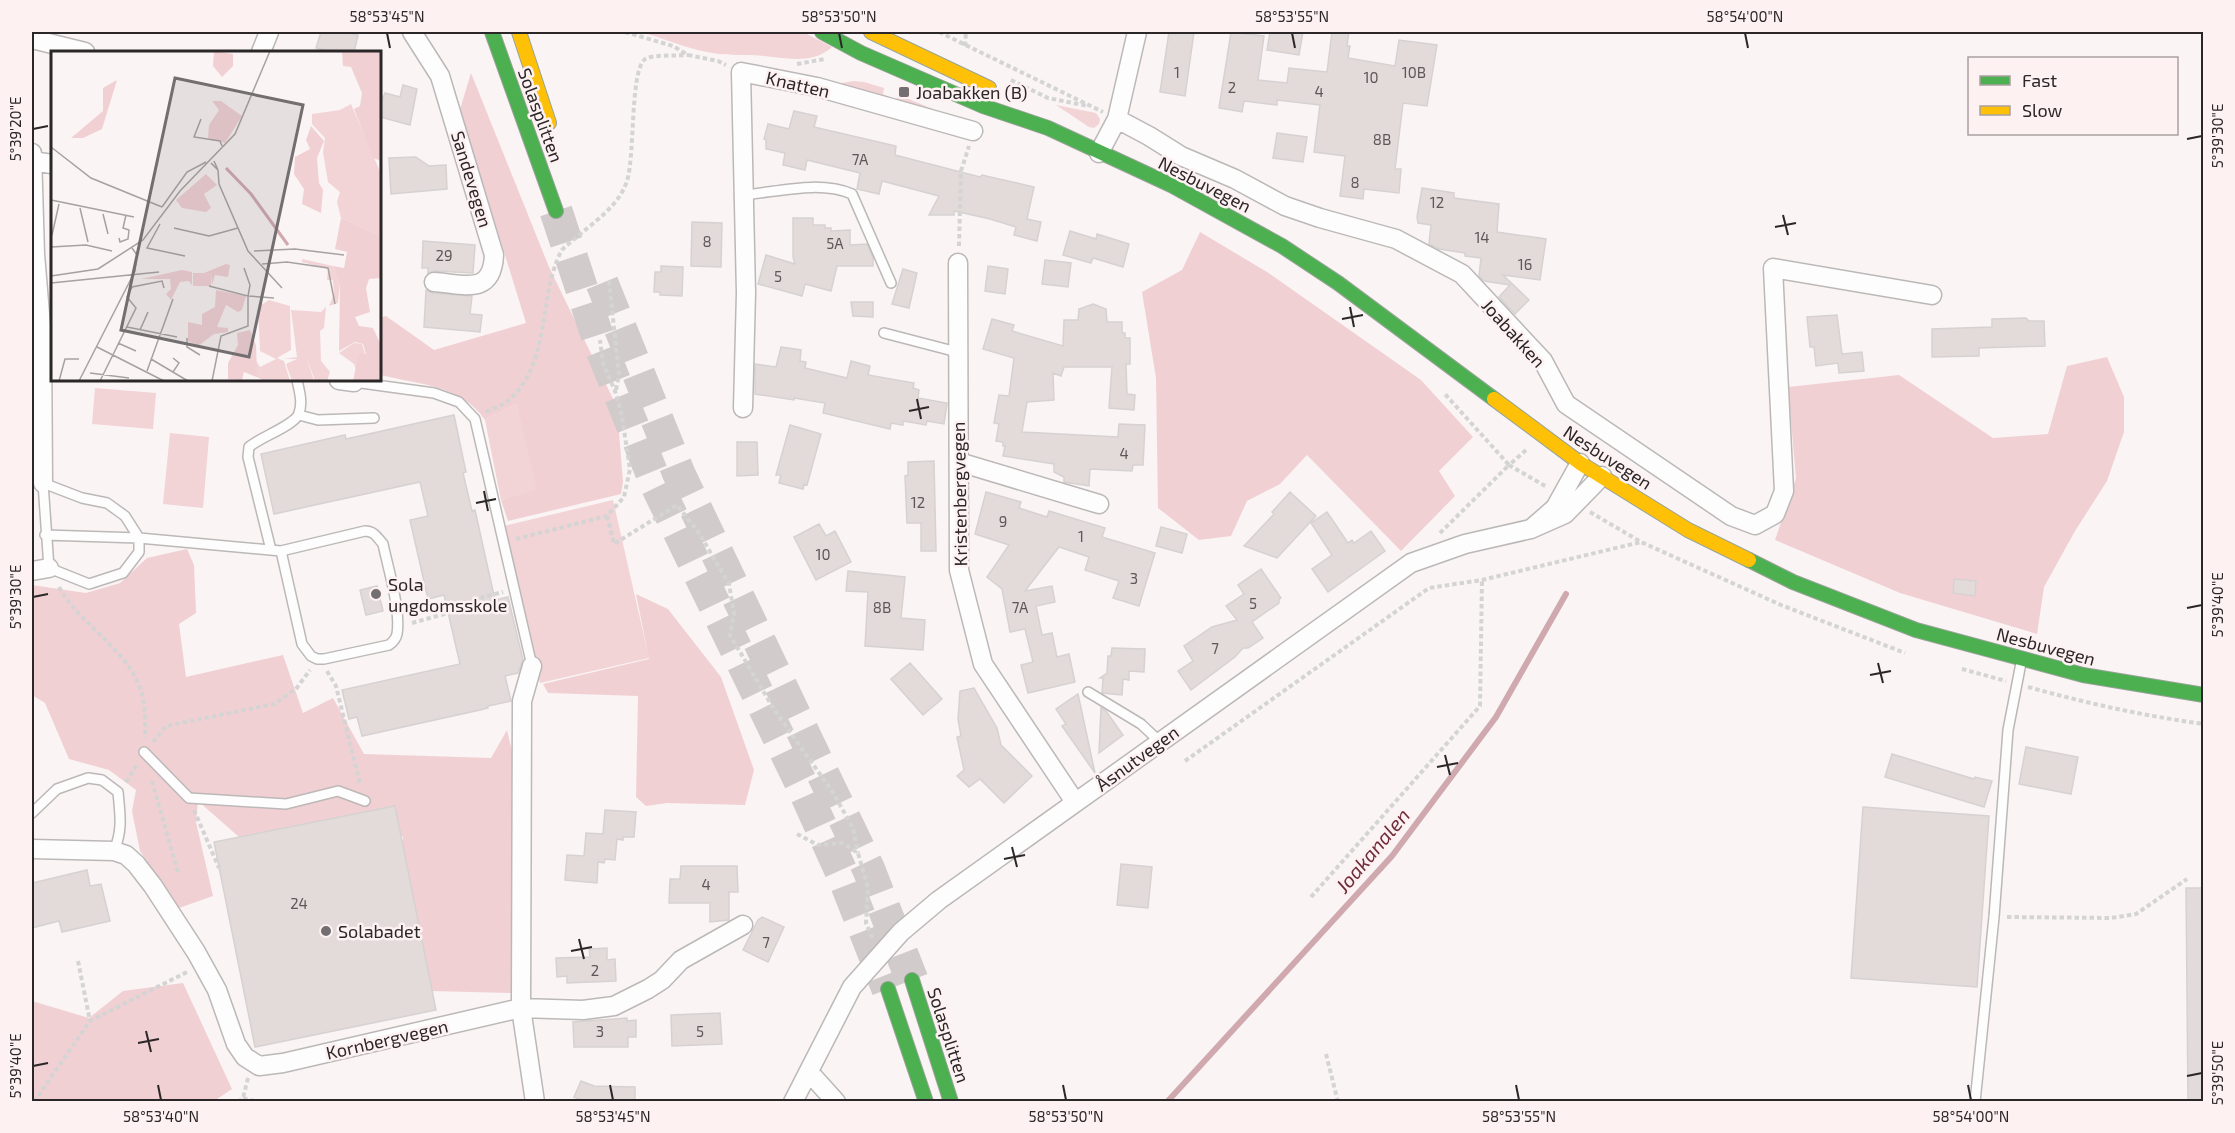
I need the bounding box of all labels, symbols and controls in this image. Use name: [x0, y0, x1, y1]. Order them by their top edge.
text: 58°53'45"N: [350, 7, 424, 25]
text: 58°53'50"N: [801, 7, 877, 25]
text: 58°53'55"N: [1255, 7, 1329, 25]
text: 58°54'00"N: [1707, 7, 1783, 25]
inset map: [51, 51, 381, 381]
legend: [1968, 57, 2178, 135]
house number: 1: [1174, 63, 1180, 81]
house number: 10B: [1402, 63, 1426, 81]
street label: Solasplitten: [514, 65, 568, 165]
street label: Knatten: [764, 66, 832, 102]
house number: 10: [1363, 68, 1379, 86]
text: Fast: [2022, 69, 2057, 91]
house number: 2: [1228, 78, 1236, 96]
place label: Joabakken (B): [916, 81, 1028, 103]
house number: 4: [1314, 82, 1324, 100]
marker: Joabakken (B): [897, 85, 911, 99]
text: 5°39'20"E: [6, 97, 24, 161]
text: Slow: [2022, 99, 2063, 121]
text: 5°39'30"E: [2208, 104, 2226, 168]
street label: Sandevegen: [447, 128, 497, 230]
house number: 8B: [1373, 130, 1391, 148]
house number: 7A: [852, 150, 869, 168]
street label: Nesbuvegen: [1155, 151, 1255, 217]
house number: 8: [1350, 173, 1360, 191]
house number: 12: [1430, 193, 1444, 211]
house number: 14: [1474, 228, 1490, 246]
house number: 8: [702, 232, 712, 250]
house number: 5A: [826, 234, 844, 252]
house number: 29: [435, 246, 453, 264]
house number: 16: [1518, 255, 1532, 273]
house number: 5: [774, 267, 782, 285]
street label: Joabakken: [1478, 294, 1550, 372]
street label: Nesbuvegen: [1560, 420, 1656, 494]
street label: Kristenbergvegen: [947, 421, 971, 567]
house number: 4: [1119, 444, 1129, 462]
house number: 12: [911, 493, 925, 511]
house number: 9: [999, 512, 1007, 530]
house number: 1: [1078, 527, 1084, 545]
house number: 10: [815, 545, 831, 563]
text: 5°39'30"E: [6, 565, 24, 629]
house number: 3: [1130, 569, 1138, 587]
text: 5°39'40"E: [2208, 572, 2226, 638]
place label: Sola ungdomsskole: [388, 573, 507, 616]
marker: Sola ungdomsskole: [369, 587, 383, 601]
house number: 5: [1249, 594, 1257, 612]
house number: 8B: [873, 598, 891, 616]
house number: 7A: [1012, 598, 1029, 616]
street label: Nesbuvegen: [1994, 622, 2098, 670]
house number: 7: [1211, 639, 1219, 657]
street label: Åsnutvegen: [1091, 721, 1183, 795]
water label: Joakanalen: [1329, 803, 1414, 898]
house number: 4: [701, 875, 711, 893]
house number: 24: [290, 894, 308, 912]
place label: Solabadet: [338, 920, 421, 942]
marker: Solabadet: [319, 924, 333, 938]
house number: 7: [762, 933, 770, 951]
house number: 2: [591, 961, 599, 979]
street label: Solasplitten: [923, 985, 975, 1085]
street label: Kornbergvegen: [324, 1014, 450, 1064]
house number: 3: [596, 1022, 604, 1040]
house number: 5: [696, 1022, 704, 1040]
text: 5°39'40"E: [6, 1033, 24, 1099]
text: 5°39'50"E: [2208, 1041, 2226, 1105]
text: 58°53'40"N: [123, 1107, 199, 1125]
text: 58°53'45"N: [576, 1107, 650, 1125]
text: 58°53'50"N: [1028, 1107, 1104, 1125]
text: 58°53'55"N: [1482, 1107, 1556, 1125]
text: 58°54'00"N: [1933, 1107, 2009, 1125]

